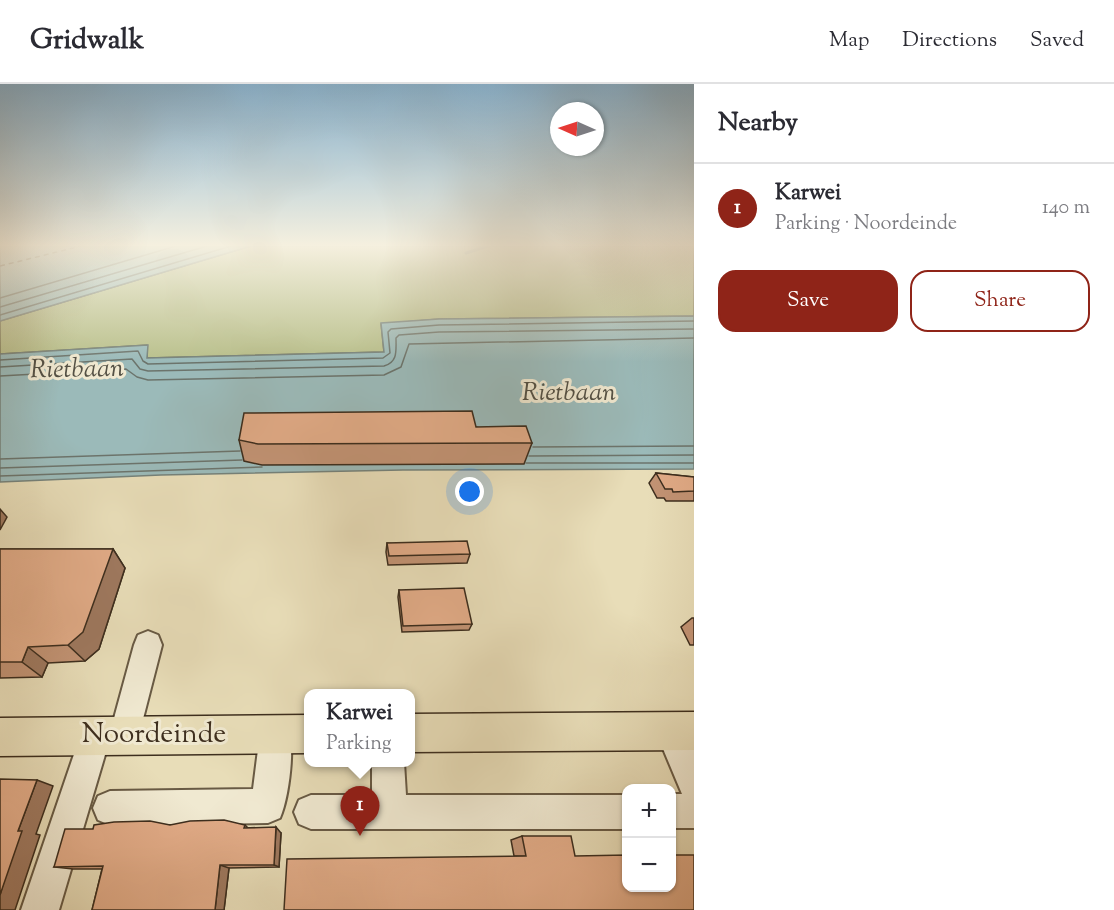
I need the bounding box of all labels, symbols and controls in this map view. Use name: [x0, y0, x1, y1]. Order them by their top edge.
text: Gridwalk: [30, 21, 144, 61]
text: Map: [829, 26, 869, 56]
text: Directions: [902, 26, 997, 56]
text: Saved: [1030, 26, 1084, 56]
north arrow: [550, 102, 604, 156]
text: Nearby: [718, 105, 798, 142]
text: Karwei: [775, 178, 841, 210]
text: 1: [734, 194, 741, 223]
text: 140 m: [1042, 194, 1090, 223]
text: Parking · Noordeinde: [775, 210, 957, 239]
button: Save: [718, 270, 898, 332]
button: Share: [910, 270, 1090, 332]
water label: Rietbaan: [30, 351, 125, 389]
water label: Rietbaan: [522, 375, 616, 412]
your location: [455, 477, 484, 506]
popup: [304, 689, 415, 767]
text: Karwei: [326, 698, 393, 730]
street label: Noordeinde: [82, 715, 226, 755]
text: Parking: [326, 730, 392, 759]
map controls: [622, 784, 676, 892]
button: +: [622, 784, 676, 838]
pin: 1: [340, 786, 380, 836]
button: −: [622, 838, 676, 892]

